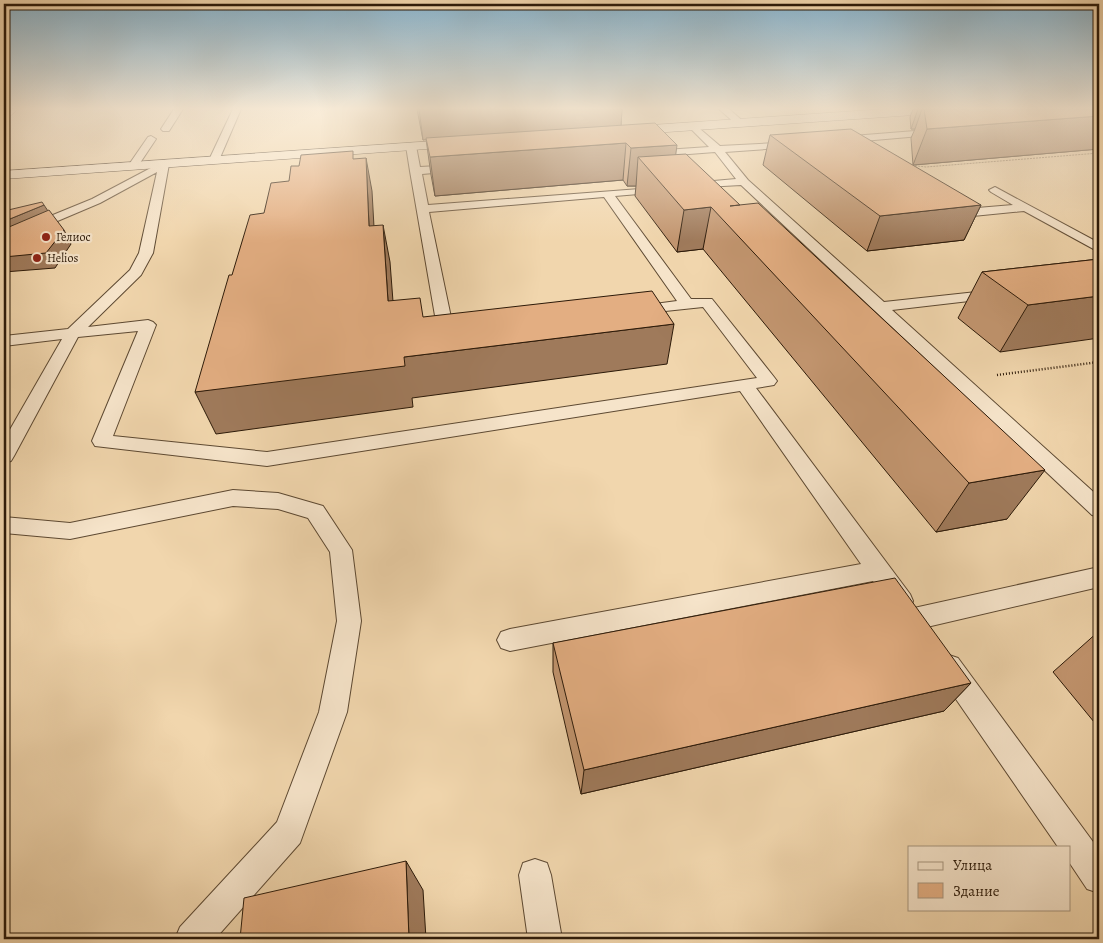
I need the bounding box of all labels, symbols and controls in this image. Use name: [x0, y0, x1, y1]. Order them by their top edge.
place label: Гелиос: [56, 229, 91, 245]
marker: Гелиос: [40, 231, 52, 243]
place label: Helios: [47, 250, 78, 266]
marker: Helios: [31, 252, 43, 264]
legend: [908, 846, 1070, 910]
text: Улица: [953, 855, 992, 875]
text: Здание: [953, 881, 1000, 901]

